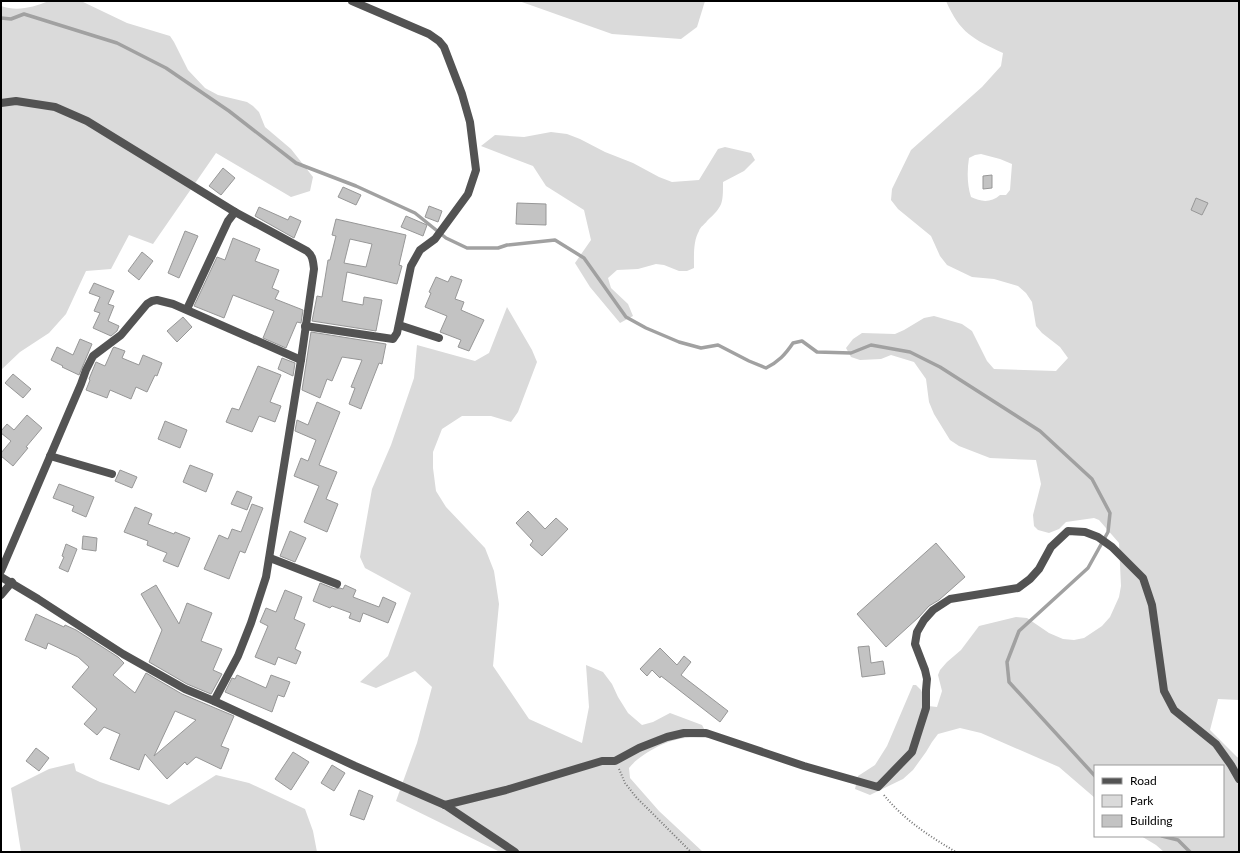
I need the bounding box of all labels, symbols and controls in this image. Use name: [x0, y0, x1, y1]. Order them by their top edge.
legend: [1094, 765, 1224, 837]
text: Road: [1130, 773, 1157, 788]
text: Park: [1130, 793, 1154, 808]
text: Building: [1130, 813, 1173, 828]

